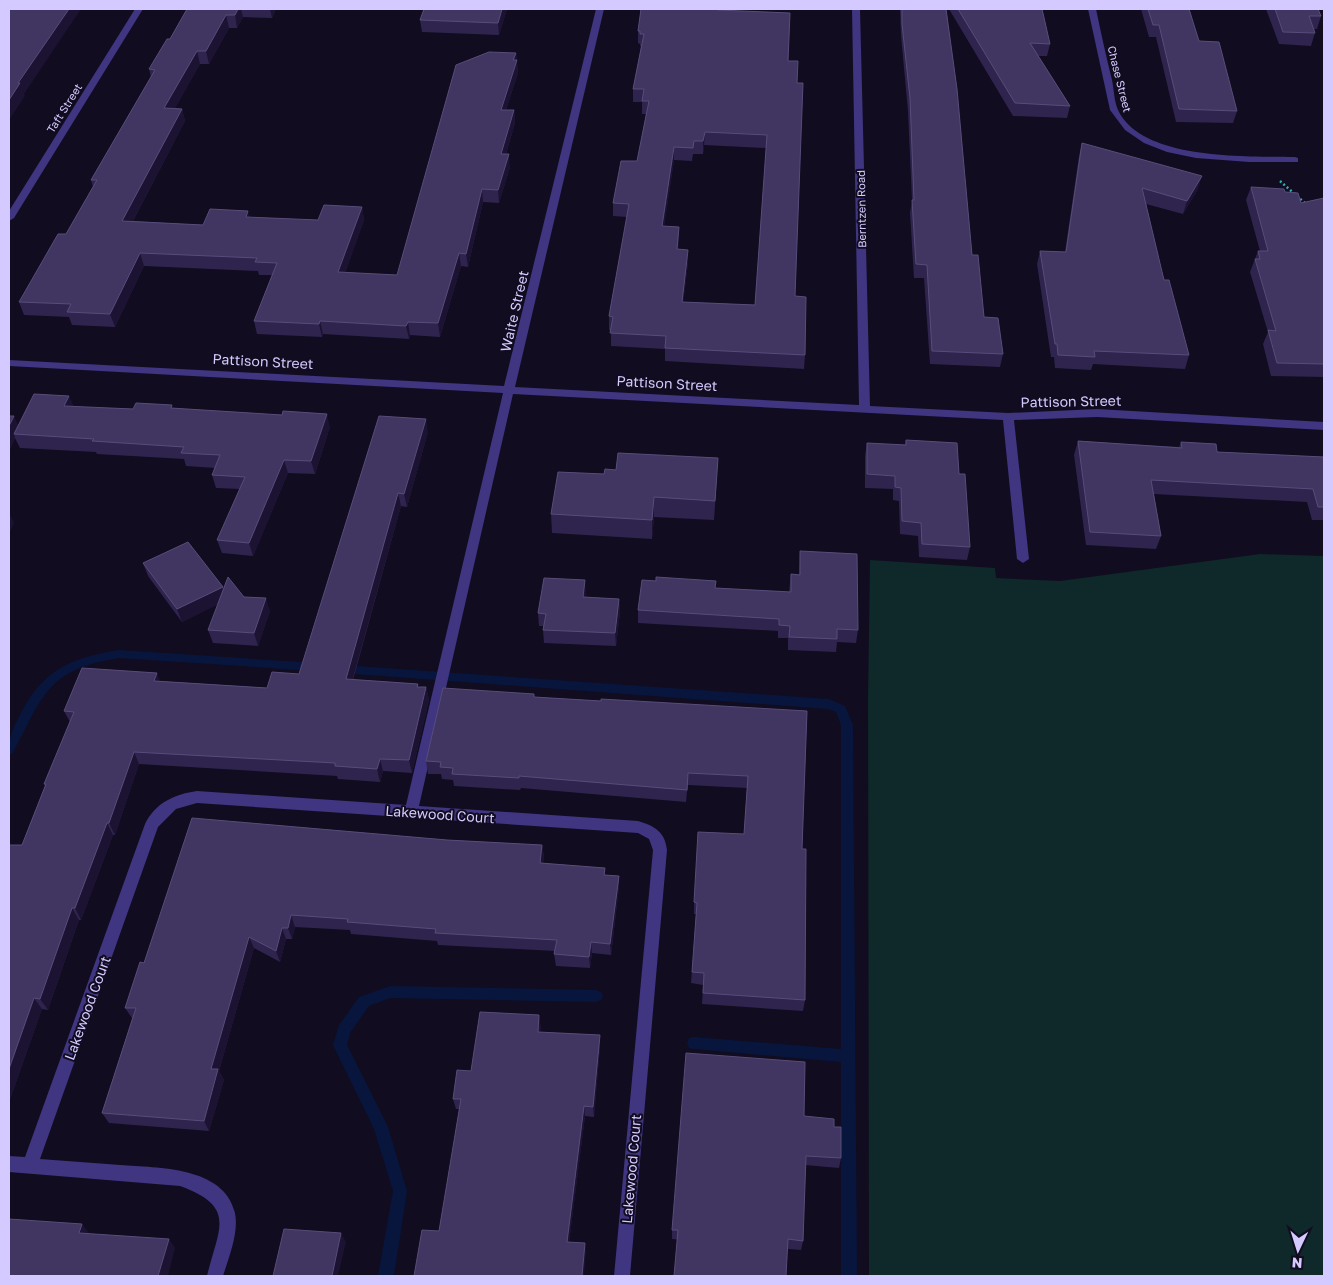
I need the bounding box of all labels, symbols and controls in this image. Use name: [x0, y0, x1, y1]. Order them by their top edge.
street label: Chase Street: [1105, 44, 1135, 114]
street label: Taft Street: [44, 81, 84, 135]
street label: Berntzen Road: [854, 170, 868, 248]
street label: Waite Street: [496, 269, 532, 353]
street label: Pattison Street: [212, 350, 314, 372]
street label: Pattison Street: [616, 372, 718, 394]
street label: Pattison Street: [1020, 392, 1122, 410]
street label: Lakewood Court: [385, 802, 495, 826]
street label: Lakewood Court: [60, 954, 114, 1062]
street label: Lakewood Court: [618, 1114, 644, 1224]
north arrow: [1273, 1225, 1323, 1275]
text: N: [1291, 1255, 1303, 1272]

